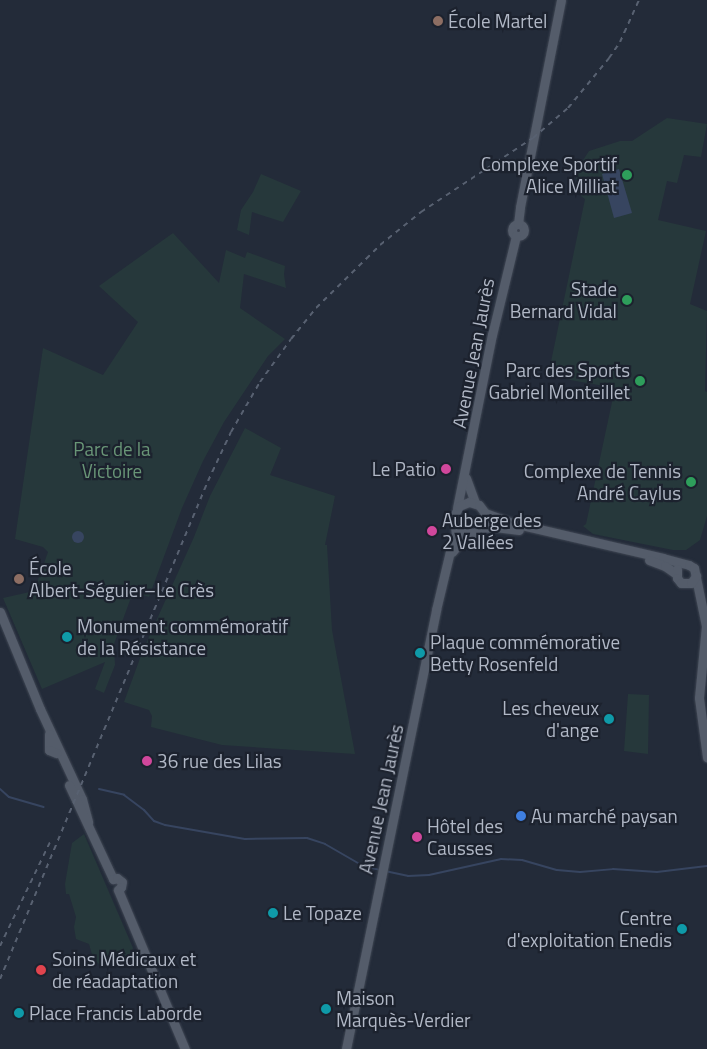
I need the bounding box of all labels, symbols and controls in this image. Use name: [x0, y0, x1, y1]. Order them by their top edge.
place label: École Martel: [448, 10, 547, 32]
marker: École Martel: [432, 15, 444, 27]
place label: Complexe Sportif Alice Milliat: [481, 153, 617, 197]
marker: Complexe Sportif Alice Milliat: [621, 169, 633, 181]
street label: Avenue Jean Jaurès: [447, 276, 499, 430]
place label: Stade Bernard Vidal: [510, 278, 617, 322]
marker: Stade Bernard Vidal: [621, 294, 633, 306]
place label: Parc des Sports Gabriel Monteillet: [488, 359, 630, 403]
marker: Parc des Sports Gabriel Monteillet: [634, 375, 646, 387]
park label: Parc de la Victoire: [73, 438, 151, 482]
place label: Le Patio: [372, 458, 436, 480]
place label: Complexe de Tennis André Caylus: [524, 460, 681, 504]
marker: Le Patio: [440, 463, 452, 475]
marker: Complexe de Tennis André Caylus: [685, 476, 697, 488]
place label: Auberge des 2 Vallées: [442, 509, 541, 553]
marker: Auberge des 2 Vallées: [426, 525, 438, 537]
place label: École Albert-Séguier–Le Crès: [29, 557, 214, 601]
marker: École Albert-Séguier–Le Crès: [13, 573, 25, 585]
place label: Monument commémoratif de la Résistance: [77, 615, 288, 659]
marker: Monument commémoratif de la Résistance: [61, 631, 73, 643]
place label: Plaque commémorative Betty Rosenfeld: [430, 631, 620, 675]
marker: Plaque commémorative Betty Rosenfeld: [414, 647, 426, 659]
place label: Les cheveux d'ange: [502, 697, 599, 741]
marker: Les cheveux d'ange: [603, 713, 615, 725]
street label: Avenue Jean Jaurès: [354, 722, 408, 876]
place label: 36 rue des Lilas: [157, 750, 282, 772]
marker: 36 rue des Lilas: [141, 755, 153, 767]
place label: Au marché paysan: [531, 805, 678, 827]
marker: Au marché paysan: [515, 810, 527, 822]
place label: Hôtel des Causses: [427, 815, 503, 859]
marker: Hôtel des Causses: [411, 831, 423, 843]
place label: Le Topaze: [283, 902, 362, 924]
marker: Le Topaze: [267, 907, 279, 919]
place label: Centre d'exploitation Enedis: [507, 907, 672, 951]
marker: Centre d'exploitation Enedis: [676, 923, 688, 935]
place label: Soins Médicaux et de réadaptation: [52, 948, 196, 992]
marker: Soins Médicaux et de réadaptation: [34, 963, 48, 977]
place label: Maison Marquès-Verdier: [336, 987, 471, 1031]
place label: Place Francis Laborde: [29, 1002, 202, 1024]
marker: Maison Marquès-Verdier: [320, 1003, 332, 1015]
marker: Place Francis Laborde: [13, 1007, 25, 1019]

